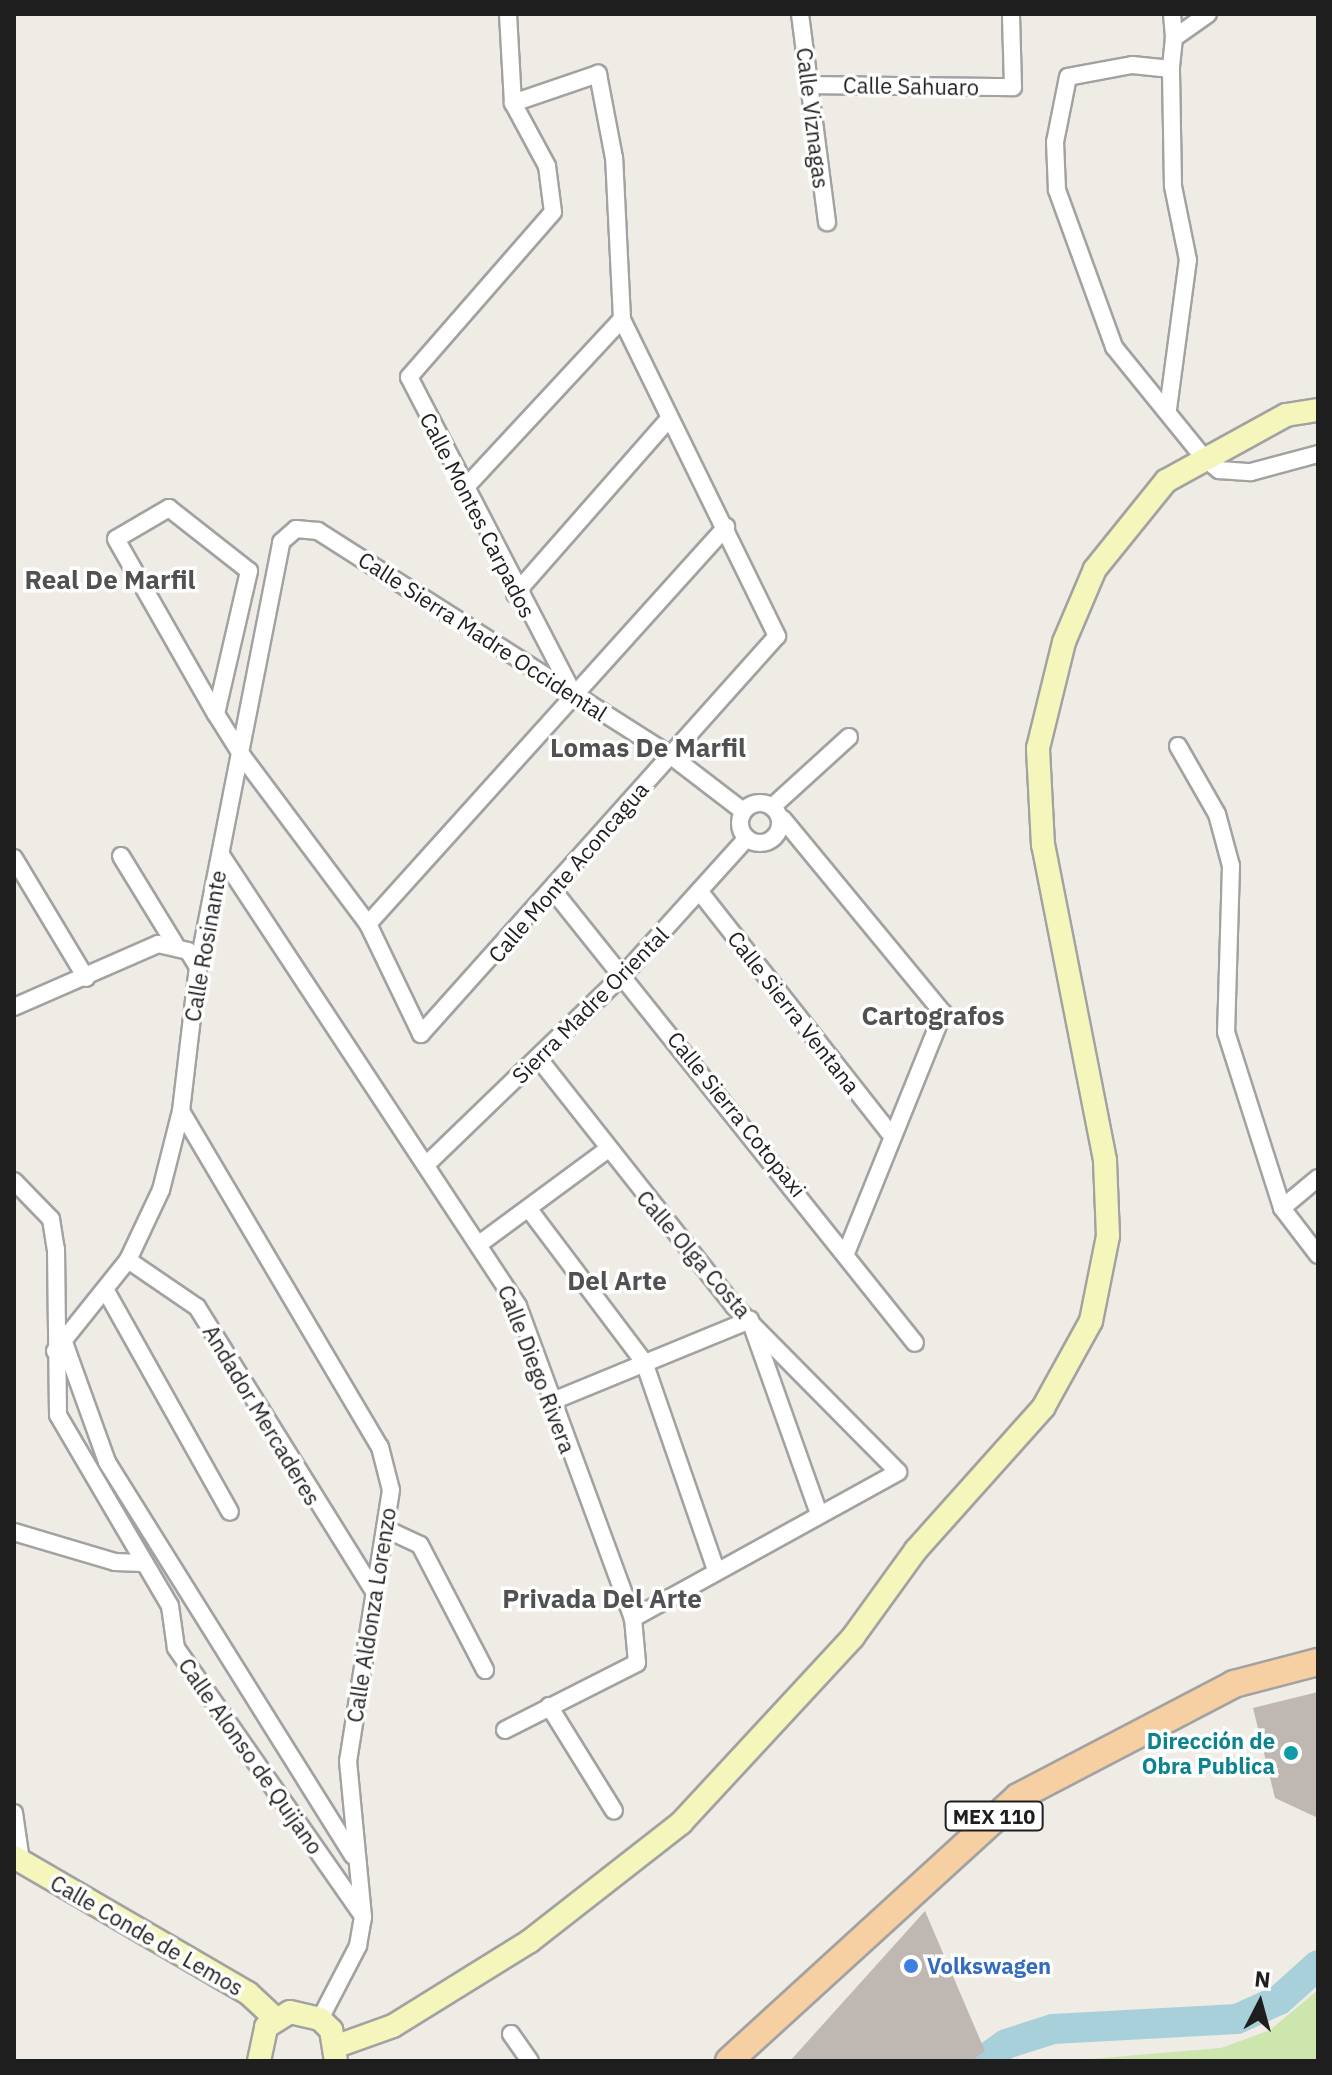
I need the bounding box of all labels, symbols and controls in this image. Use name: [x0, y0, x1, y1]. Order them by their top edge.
street label: Calle Viznagas: [791, 46, 835, 190]
street label: Calle Sahuaro: [843, 72, 979, 100]
street label: Calle Montes Carpados: [415, 408, 541, 622]
street label: Calle Sierra Madre Occidental: [354, 546, 612, 726]
district label: Real De Marfil: [25, 564, 195, 596]
district label: Lomas De Marfil: [550, 732, 746, 764]
street label: Calle Monte Aconcagua: [482, 776, 654, 968]
street label: Calle Rosinante: [179, 868, 231, 1024]
street label: Sierra Madre Oriental: [506, 921, 674, 1089]
street label: Calle Sierra Ventana: [722, 925, 866, 1099]
district label: Cartografos: [861, 1000, 1005, 1032]
street label: Calle Sierra Cotopaxi: [662, 1026, 812, 1202]
street label: Calle Olga Costa: [631, 1185, 757, 1323]
district label: Del Arte: [567, 1265, 667, 1297]
street label: Calle Diego Rivera: [493, 1281, 581, 1457]
street label: Andador Mercaderes: [198, 1320, 326, 1510]
street label: Calle Aldonza Lorenzo: [341, 1506, 401, 1724]
district label: Privada Del Arte: [502, 1583, 702, 1615]
street label: Calle Alonso de Quijano: [173, 1653, 329, 1859]
place label: Dirección de Obra Publica: [1142, 1727, 1275, 1778]
marker: Dirección de Obra Publica: [1282, 1744, 1300, 1762]
road number: MEX 110: [944, 1800, 1044, 1832]
street label: Calle Conde de Lemos: [46, 1869, 248, 2001]
place label: Volkswagen: [927, 1953, 1051, 1979]
marker: Volkswagen: [902, 1957, 920, 1975]
north arrow: [1220, 1963, 1300, 2043]
text: N: [1253, 1963, 1272, 1994]

